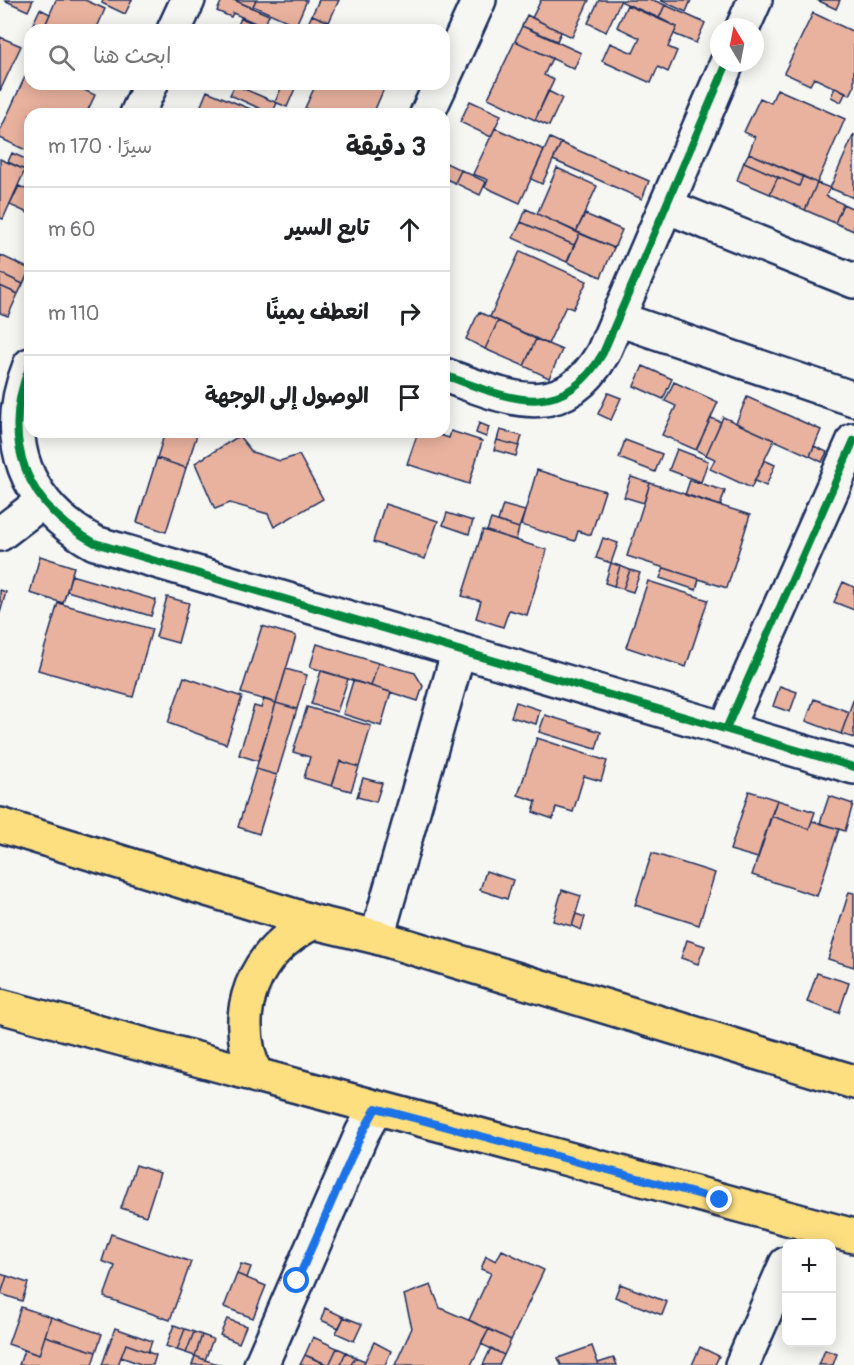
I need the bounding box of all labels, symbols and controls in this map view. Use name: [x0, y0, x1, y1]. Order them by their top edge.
north arrow: [710, 18, 764, 72]
search box: [24, 24, 450, 90]
icon: search: [45, 41, 78, 74]
text: ابحث هنا: [93, 42, 171, 70]
text: 3 دقيقة: [346, 131, 426, 163]
text: سيرًا · 170 m: [48, 134, 152, 159]
icon: ahead: [393, 213, 426, 246]
text: تابع السير: [286, 214, 369, 242]
text: 60 m: [48, 217, 95, 242]
icon: right: [393, 297, 426, 330]
text: انعطف يمينًا: [266, 298, 369, 326]
text: 110 m: [48, 301, 99, 326]
icon: arrive: [393, 381, 426, 414]
text: الوصول إلى الوجهة: [205, 382, 369, 410]
route end: [706, 1186, 732, 1212]
map controls: [782, 1239, 836, 1347]
button: +: [782, 1239, 836, 1293]
route start: [283, 1267, 309, 1293]
button: −: [782, 1293, 836, 1347]

